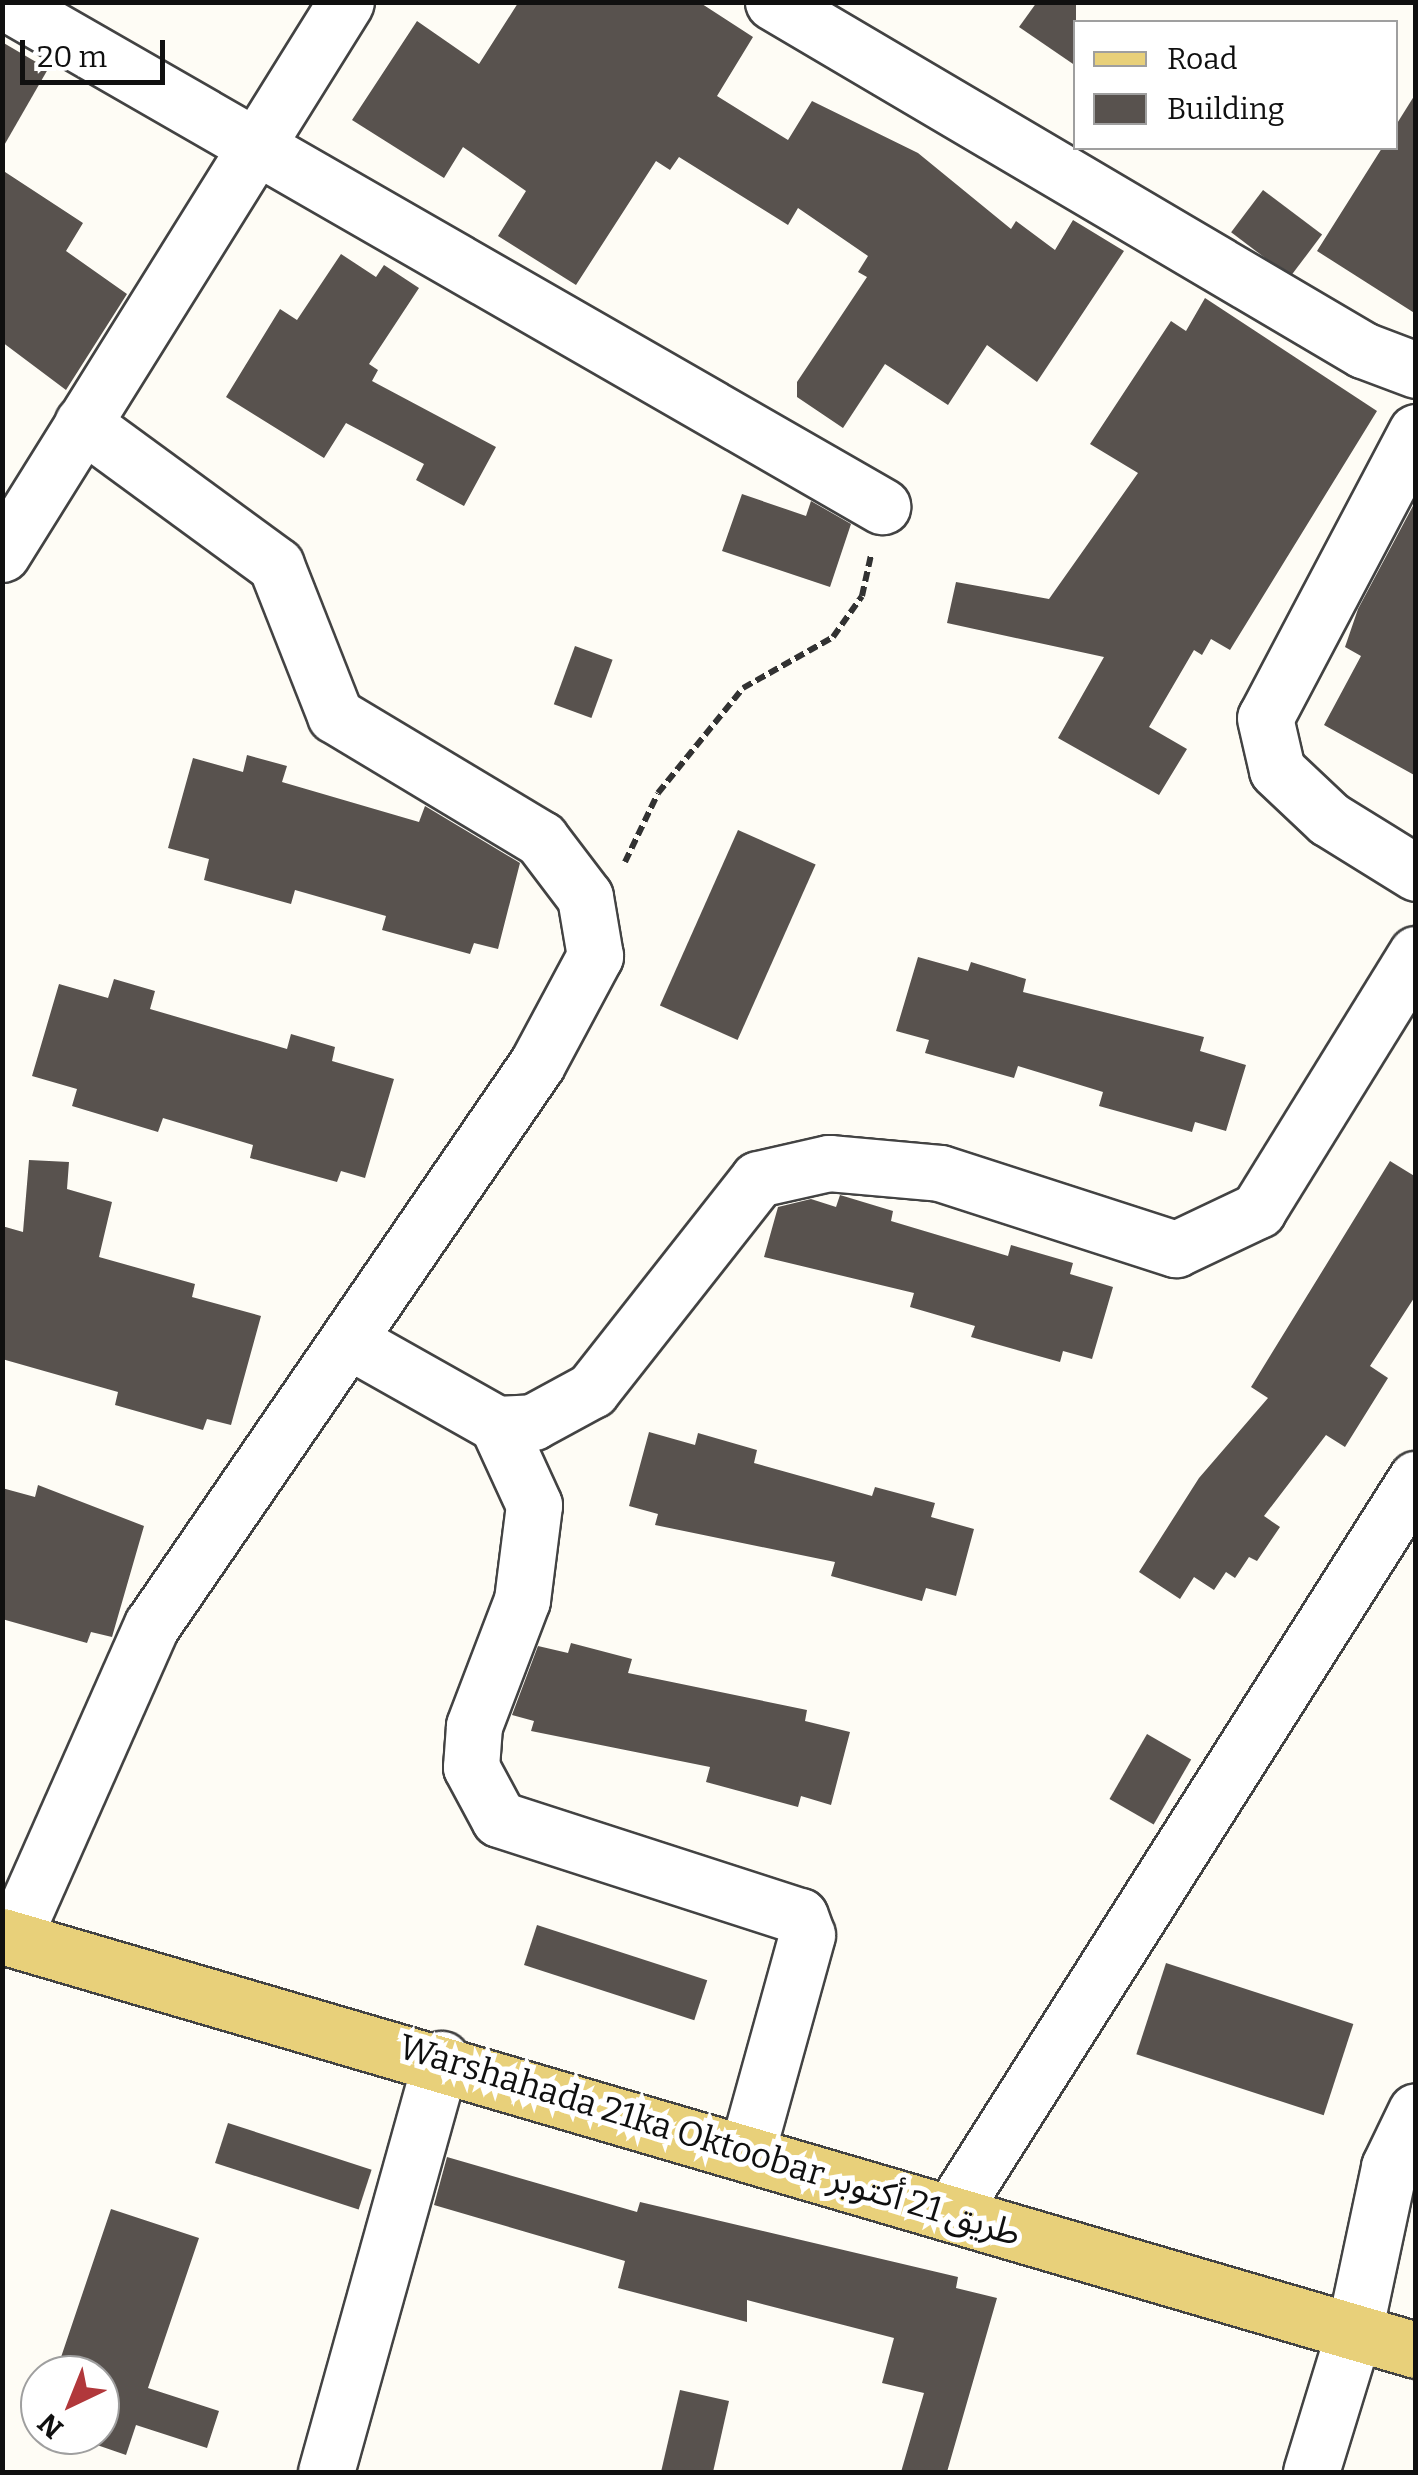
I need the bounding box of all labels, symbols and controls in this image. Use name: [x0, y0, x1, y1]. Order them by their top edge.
scale bar: [25, 20, 170, 82]
legend: [1073, 20, 1398, 150]
text: 20 m: [37, 39, 107, 75]
text: Road: [1167, 41, 1238, 77]
text: Building: [1167, 91, 1285, 127]
street label: Warshahada 21ka Oktoobar طريق 21 أكتوبر: [394, 2025, 1026, 2255]
north arrow: [20, 2355, 120, 2455]
text: N: [31, 2406, 70, 2445]

